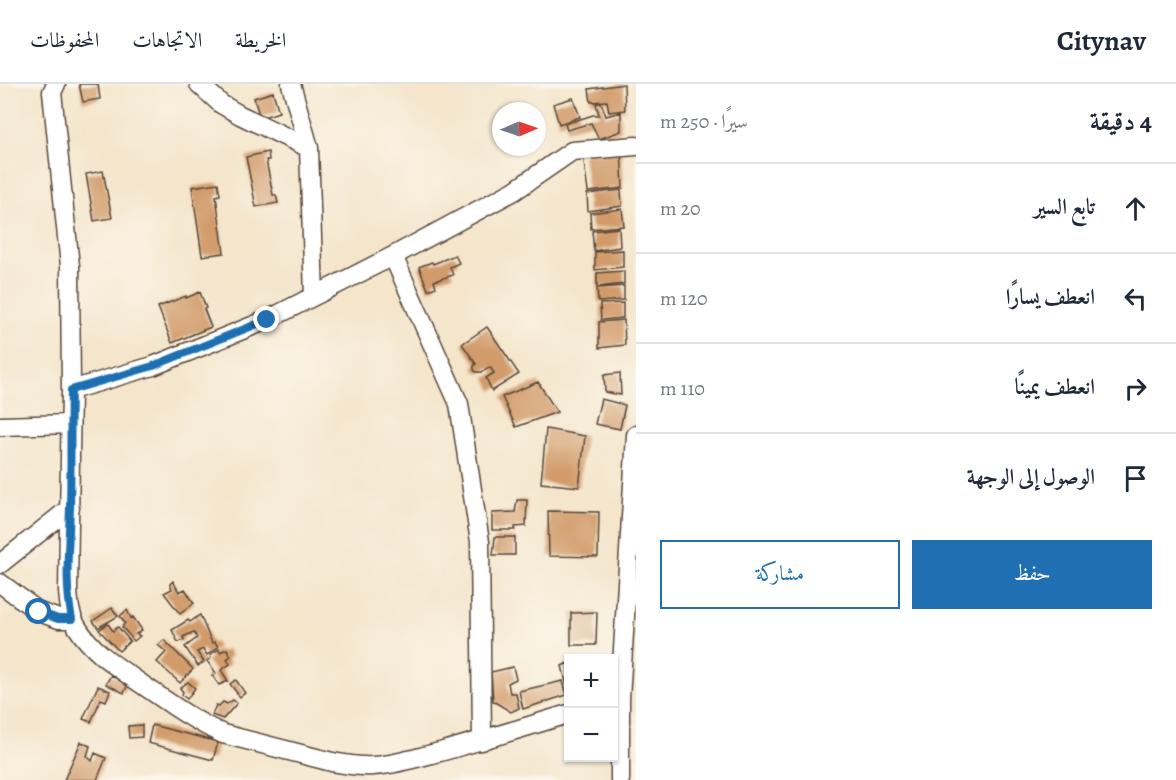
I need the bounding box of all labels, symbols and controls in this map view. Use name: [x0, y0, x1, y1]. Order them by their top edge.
text: Citynav: [1057, 22, 1146, 60]
text: المحفوظات: [30, 26, 99, 54]
text: الاتجاهات: [132, 26, 202, 54]
text: الخريطة: [235, 26, 286, 54]
north arrow: [492, 102, 546, 156]
text: 4 دقيقة: [1090, 104, 1152, 139]
text: سيرًا · 250 m: [660, 108, 748, 135]
text: تابع السير: [1034, 192, 1095, 222]
icon: ahead: [1119, 192, 1152, 225]
text: 20 m: [660, 195, 701, 222]
text: انعطف يسارًا: [1006, 282, 1095, 312]
icon: left: [1119, 282, 1152, 315]
text: 120 m: [660, 285, 708, 312]
route end: [253, 306, 279, 332]
text: انعطف يمينًا: [1015, 372, 1095, 402]
icon: right: [1119, 372, 1152, 405]
text: 110 m: [660, 375, 705, 402]
text: الوصول إلى الوجهة: [967, 462, 1095, 492]
icon: arrive: [1119, 462, 1152, 495]
button: مشاركة: [660, 540, 900, 609]
button: حفظ: [912, 540, 1152, 609]
route start: [25, 598, 51, 624]
map controls: [564, 654, 618, 762]
button: +: [564, 654, 618, 708]
button: −: [564, 708, 618, 762]

